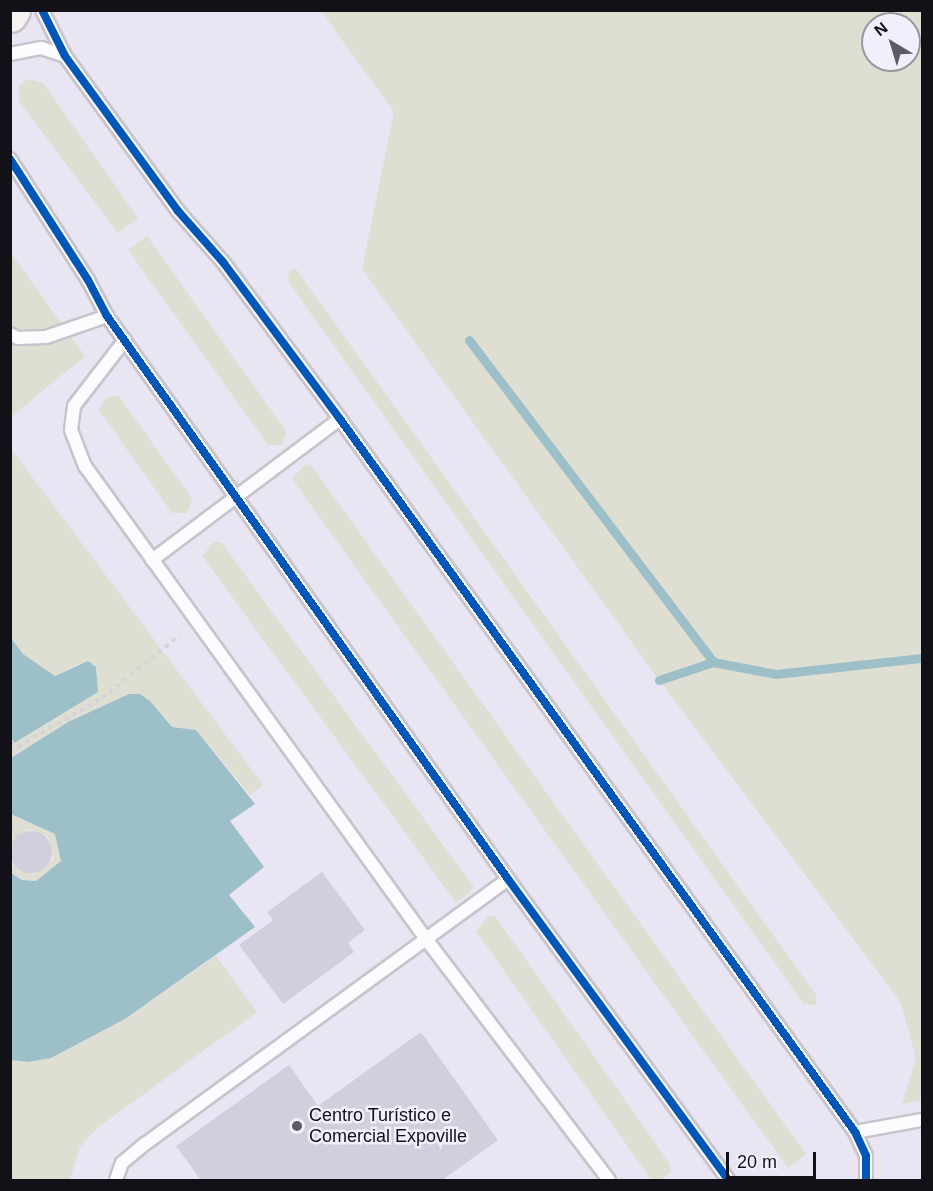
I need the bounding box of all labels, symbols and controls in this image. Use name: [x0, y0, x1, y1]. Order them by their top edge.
north arrow: [861, 12, 921, 72]
text: N: [871, 19, 891, 39]
place label: Centro Turístico e Comercial Expoville: [309, 1105, 467, 1148]
marker: Centro Turístico e Comercial Expoville: [290, 1119, 304, 1133]
scale bar: [729, 1140, 819, 1178]
text: 20 m: [737, 1152, 777, 1172]

